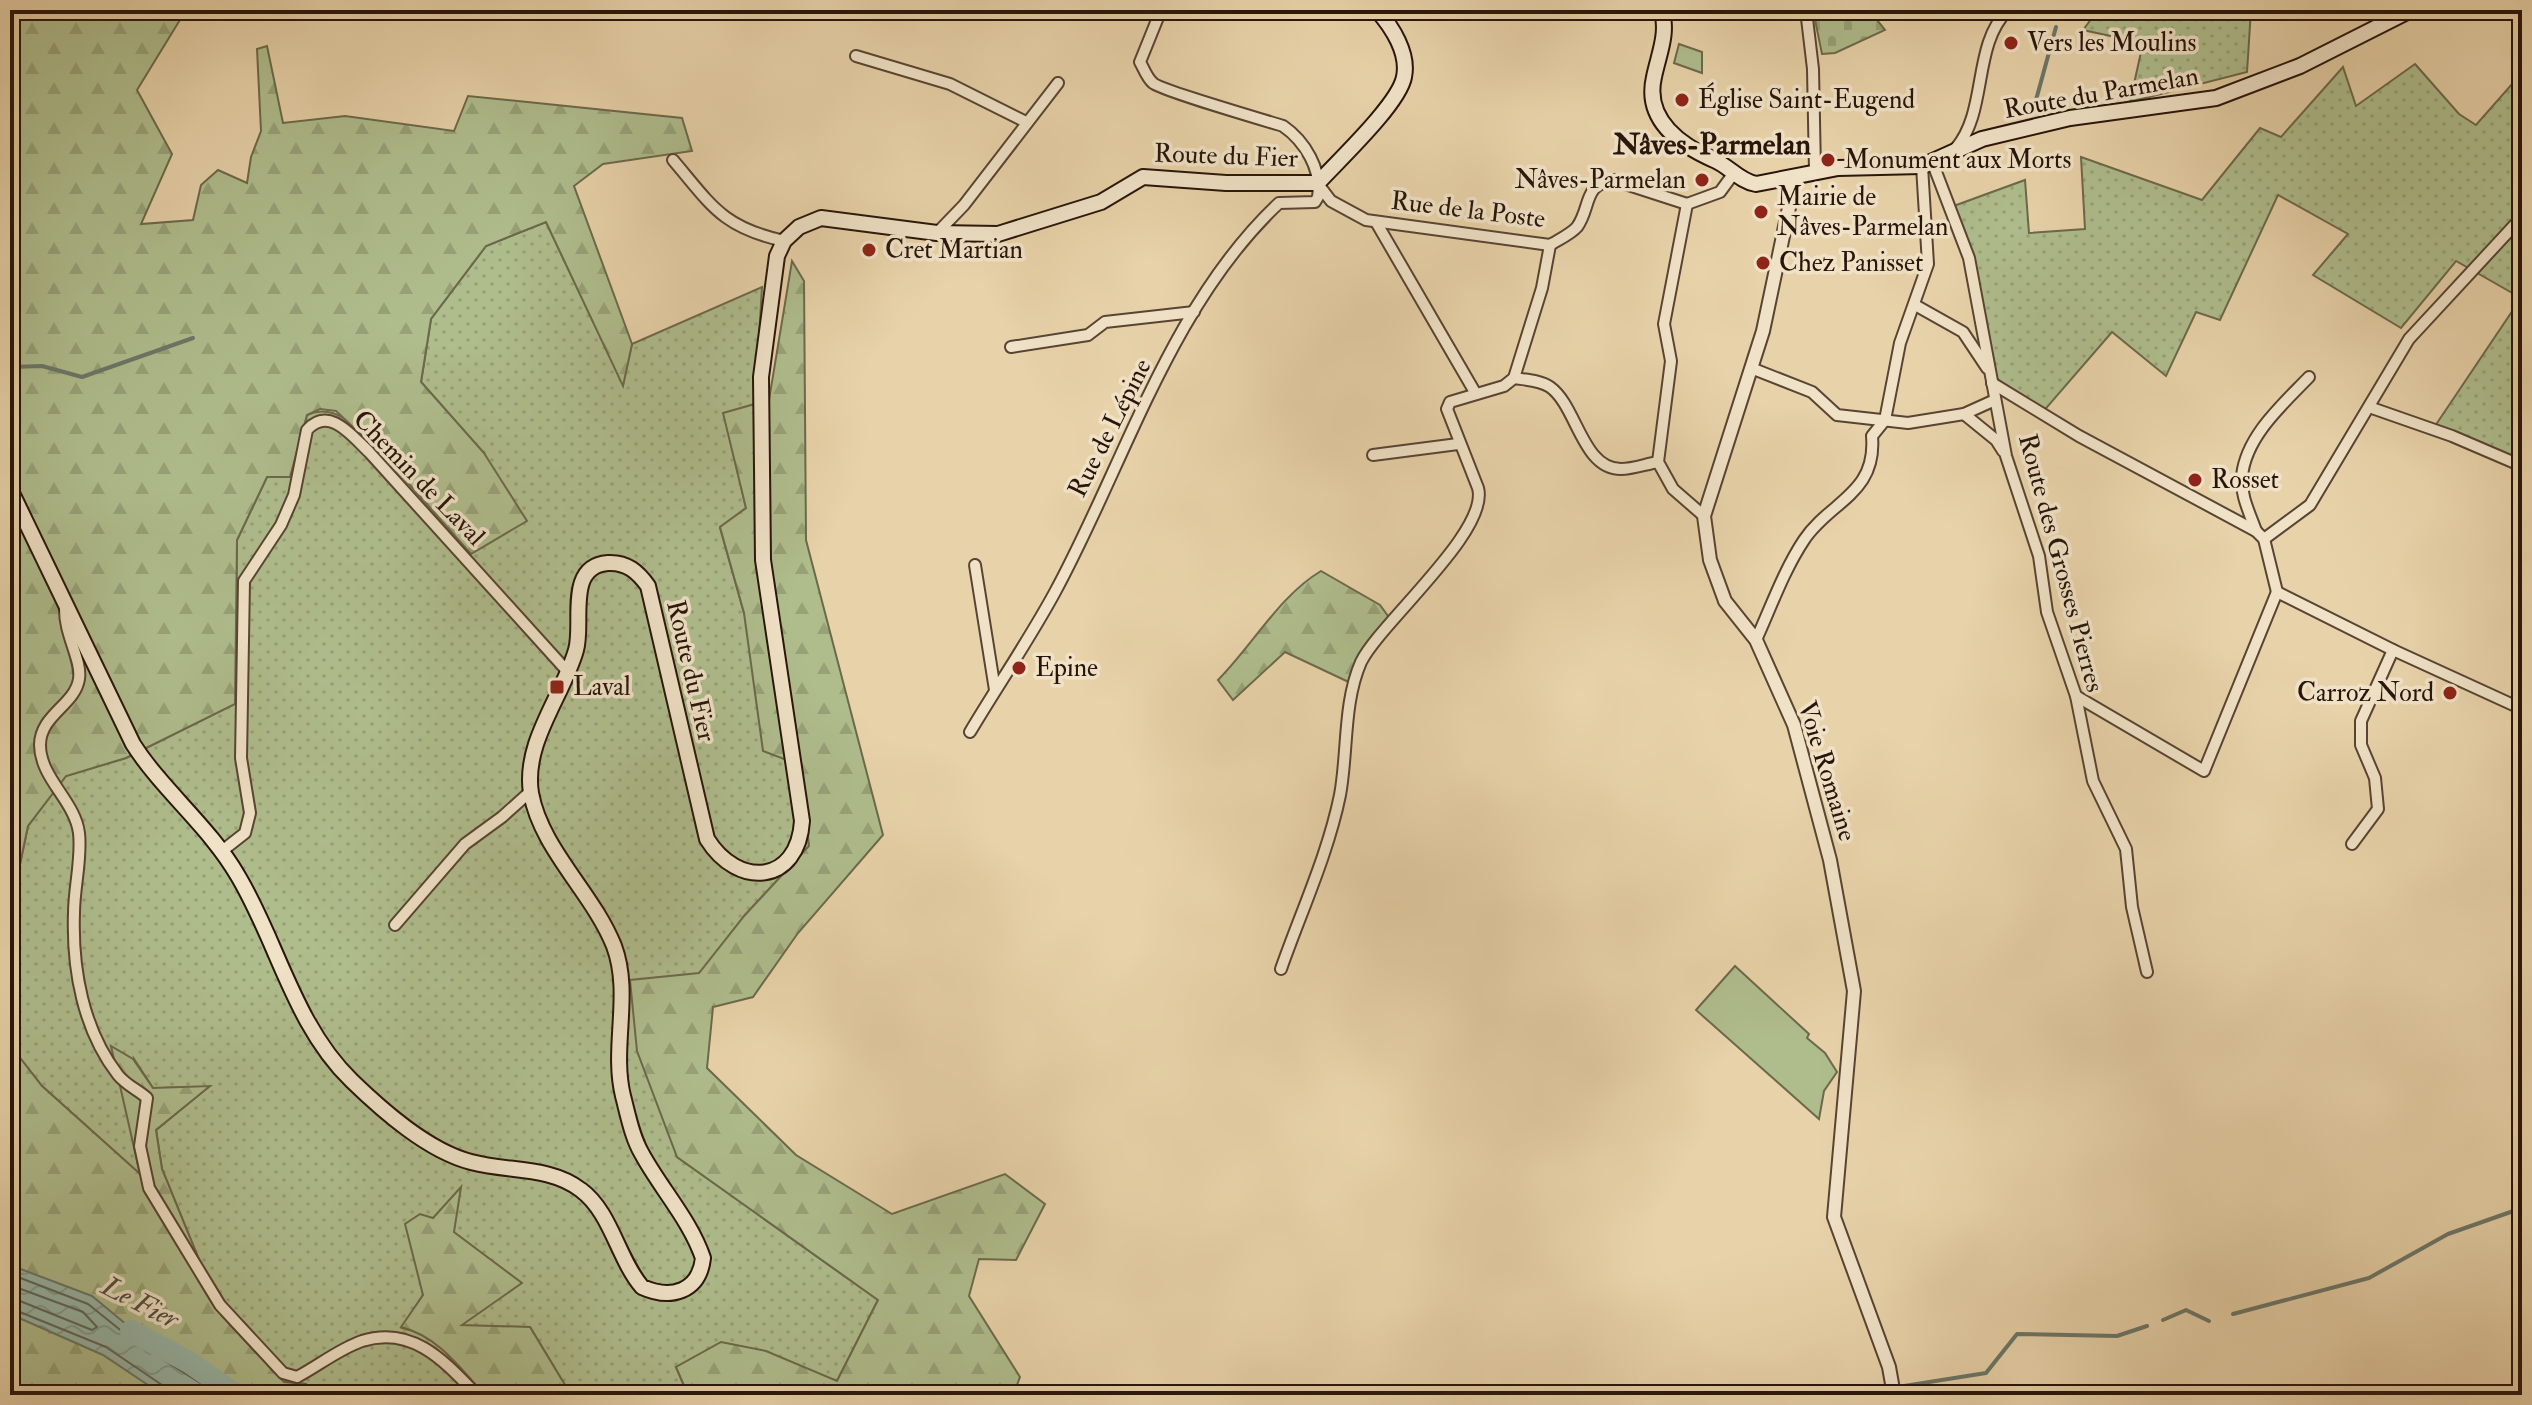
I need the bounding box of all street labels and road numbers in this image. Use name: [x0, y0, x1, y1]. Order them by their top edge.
street label: Route du Parmelan: [2001, 60, 2201, 126]
street label: Route du Fier: [1153, 137, 1299, 175]
street label: Rue de la Poste: [1389, 185, 1547, 235]
street label: Rue de Lépine: [1061, 353, 1160, 503]
street label: Chemin de Laval: [346, 403, 492, 553]
street label: Route des Grosses Pierres: [2011, 430, 2111, 696]
street label: Route du Fier: [659, 597, 723, 745]
street label: Voie Romaine: [1791, 697, 1863, 845]

